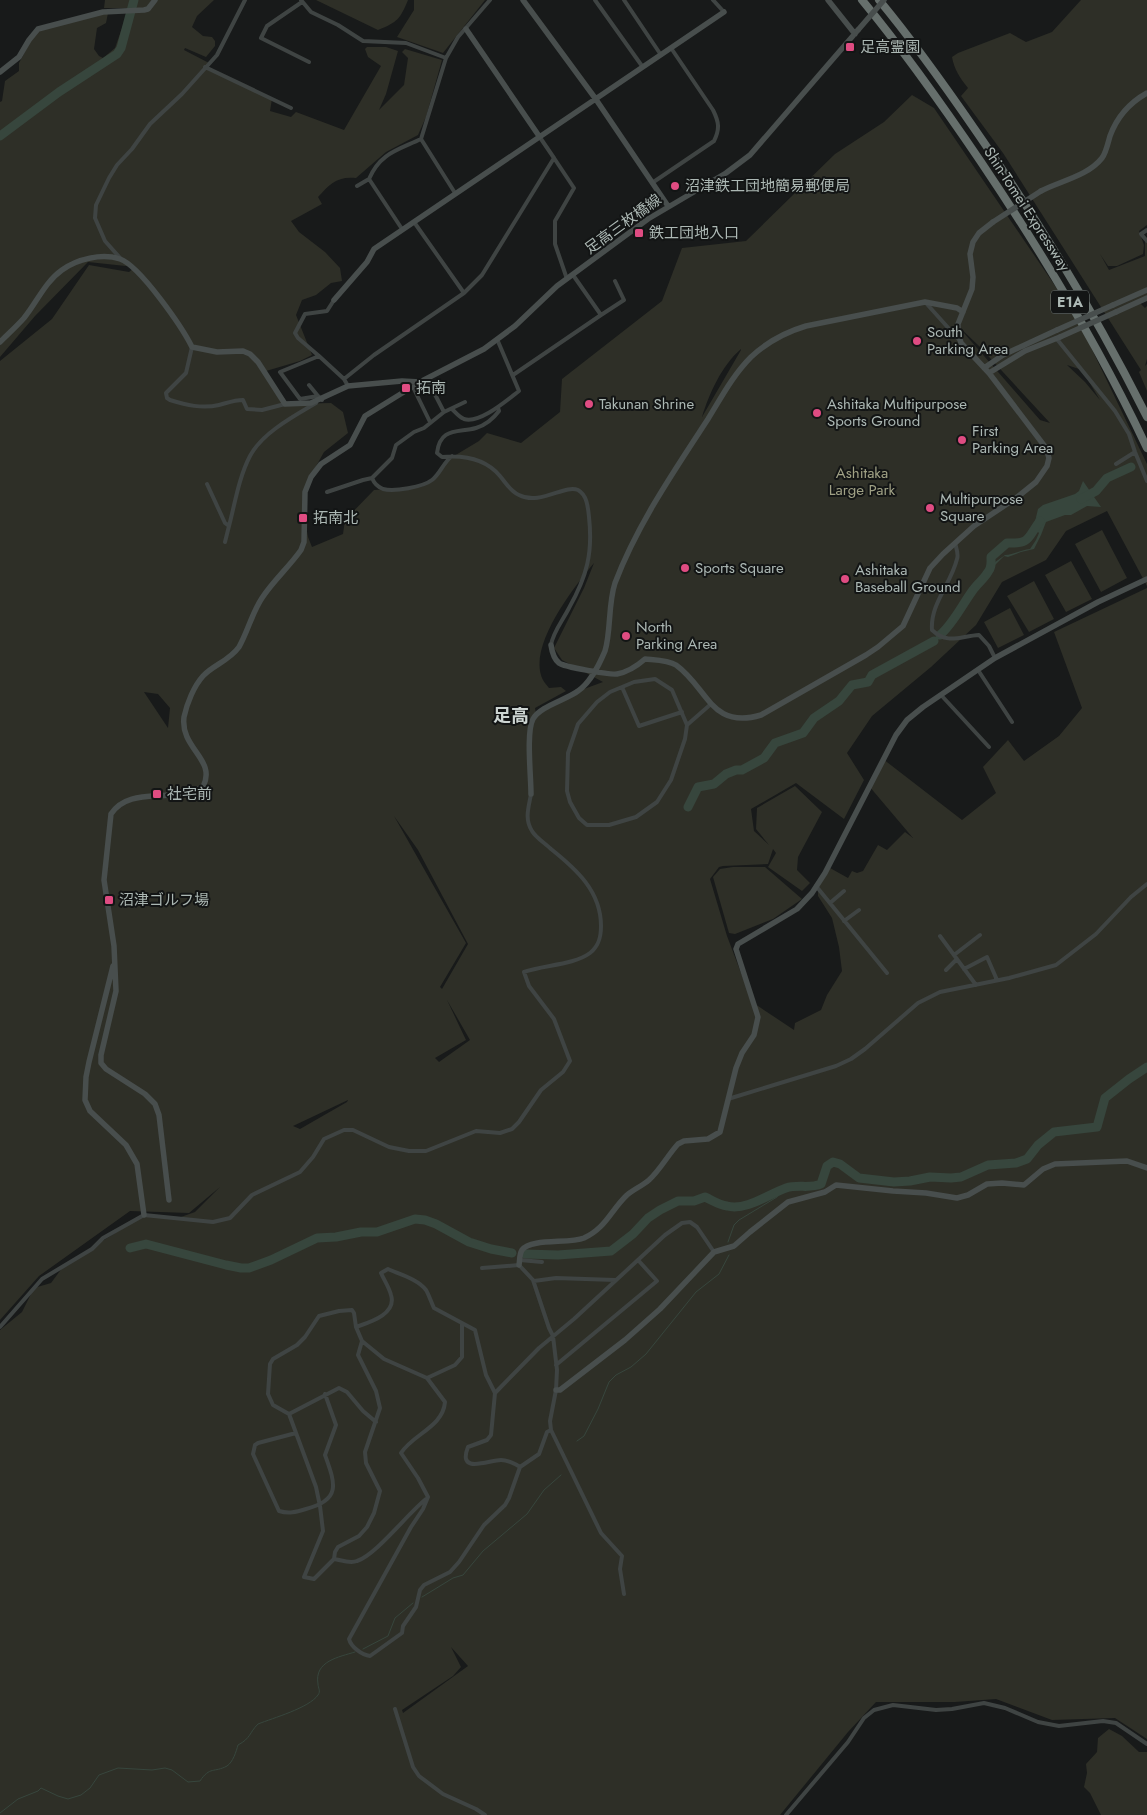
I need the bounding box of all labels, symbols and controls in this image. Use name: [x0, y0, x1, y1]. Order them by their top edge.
place label: 足高霊園: [860, 36, 920, 58]
marker: 足高霊園: [844, 41, 856, 53]
street label: Shin-Tomei Expressway: [979, 143, 1076, 276]
place label: 沼津鉄工団地簡易郵便局: [685, 175, 850, 197]
marker: 沼津鉄工団地簡易郵便局: [669, 180, 681, 192]
street label: 足高三枚橋線: [580, 189, 666, 259]
place label: 鉄工団地入口: [649, 222, 739, 244]
marker: 鉄工団地入口: [633, 227, 645, 239]
road number: E1A: [1051, 290, 1089, 314]
place label: South Parking Area: [927, 321, 1008, 360]
marker: South Parking Area: [911, 335, 923, 347]
place label: 拓南: [416, 377, 446, 399]
marker: 拓南: [400, 382, 412, 394]
place label: Takunan Shrine: [599, 393, 694, 415]
place label: Ashitaka Multipurpose Sports Ground: [827, 393, 967, 432]
marker: Takunan Shrine: [583, 398, 595, 410]
marker: Ashitaka Multipurpose Sports Ground: [811, 407, 823, 419]
place label: First Parking Area: [972, 420, 1053, 459]
marker: First Parking Area: [956, 434, 968, 446]
park label: Ashitaka Large Park: [829, 462, 896, 501]
place label: Multipurpose Square: [940, 488, 1023, 527]
marker: Multipurpose Square: [924, 502, 936, 514]
place label: 拓南北: [313, 507, 358, 529]
marker: 拓南北: [297, 512, 309, 524]
place label: Sports Square: [695, 557, 784, 579]
place label: Ashitaka Baseball Ground: [855, 559, 961, 598]
marker: Sports Square: [679, 562, 691, 574]
marker: Ashitaka Baseball Ground: [839, 573, 851, 585]
place label: North Parking Area: [636, 616, 717, 655]
marker: North Parking Area: [620, 630, 632, 642]
district label: 足高: [493, 703, 529, 729]
place label: 社宅前: [167, 783, 212, 805]
marker: 社宅前: [151, 788, 163, 800]
place label: 沼津ゴルフ場: [119, 889, 209, 911]
marker: 沼津ゴルフ場: [103, 894, 115, 906]

